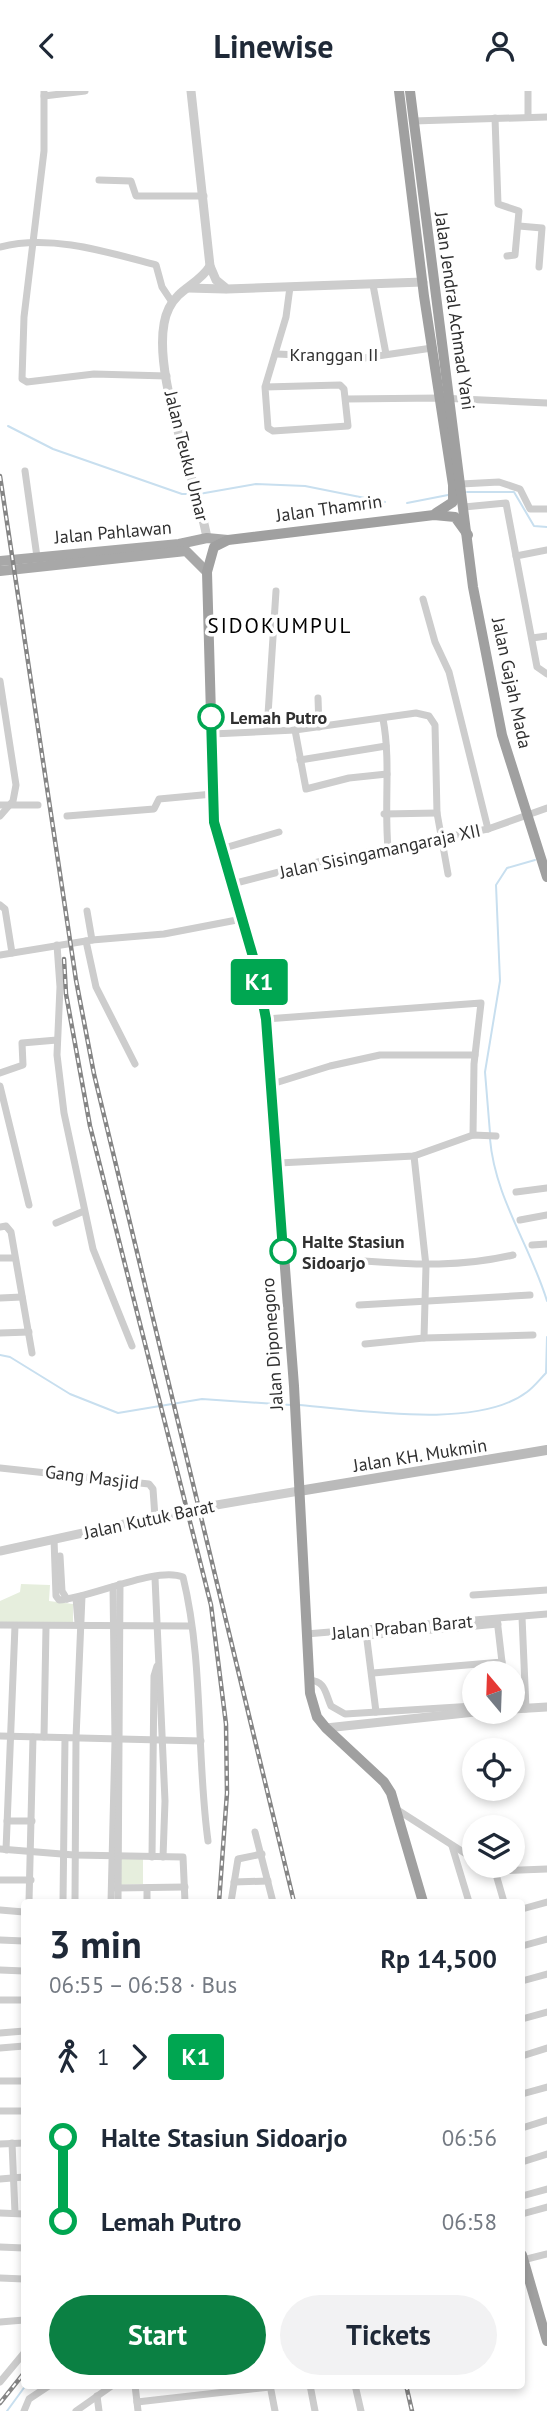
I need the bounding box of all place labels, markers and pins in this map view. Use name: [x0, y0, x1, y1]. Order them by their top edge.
marker: Lemah Putro: [198, 704, 224, 730]
place label: Lemah Putro: [230, 706, 328, 729]
place label: Halte Stasiun Sidoarjo: [302, 1230, 405, 1274]
marker: Halte Stasiun Sidoarjo: [270, 1238, 296, 1264]

